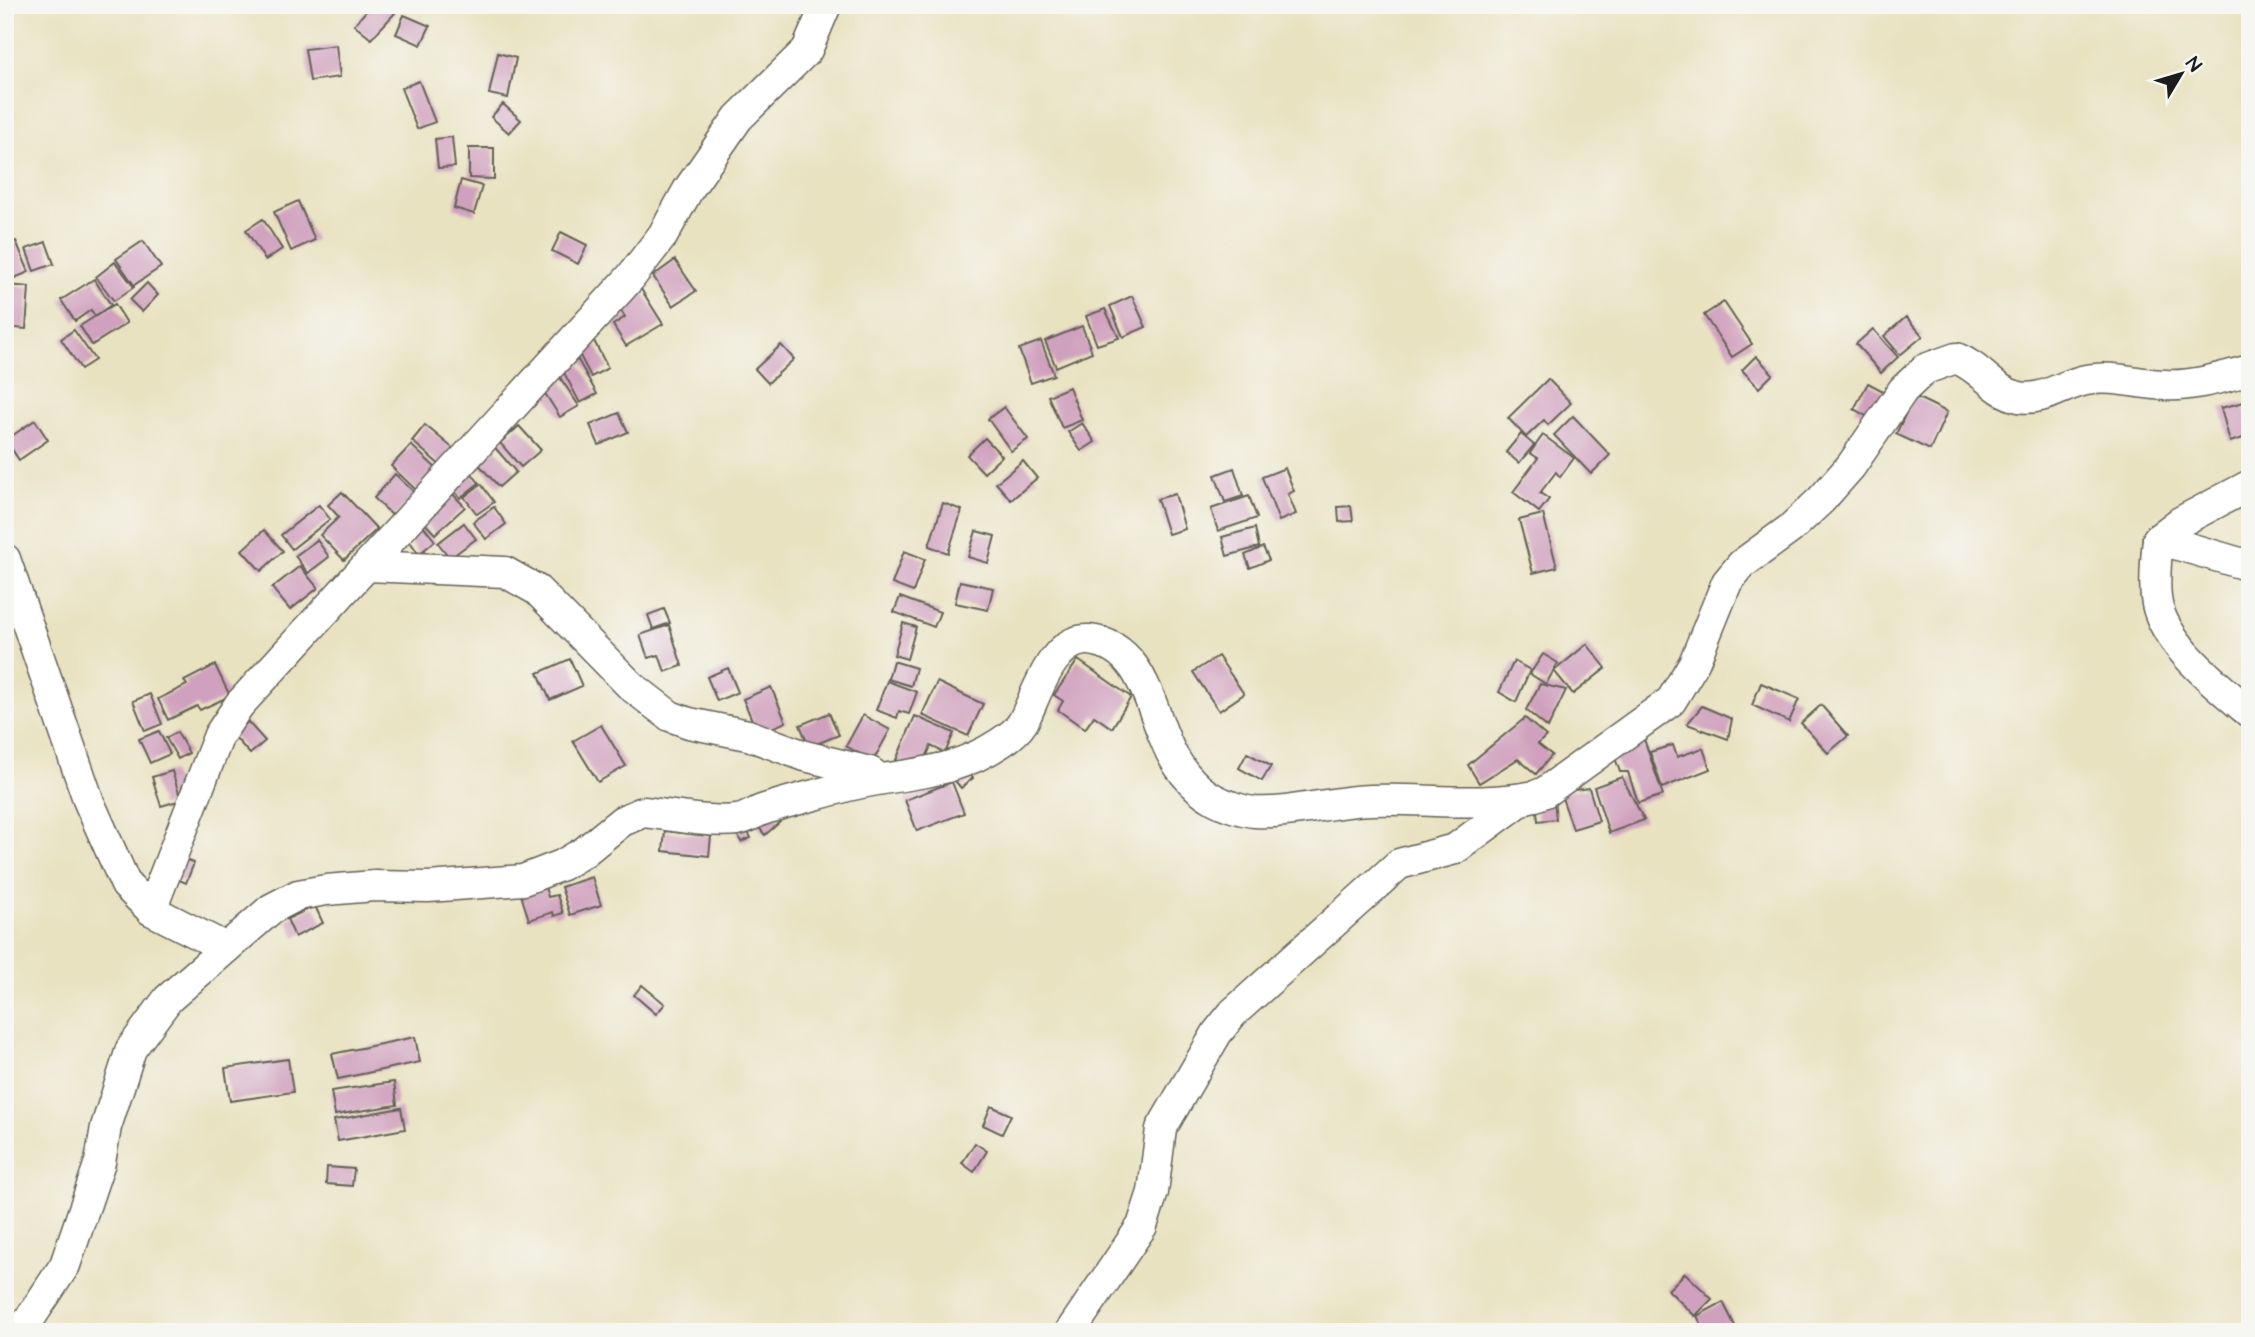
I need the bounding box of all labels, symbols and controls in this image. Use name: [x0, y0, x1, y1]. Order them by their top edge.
north arrow: [2146, 38, 2216, 108]
text: N: [2179, 51, 2208, 78]

